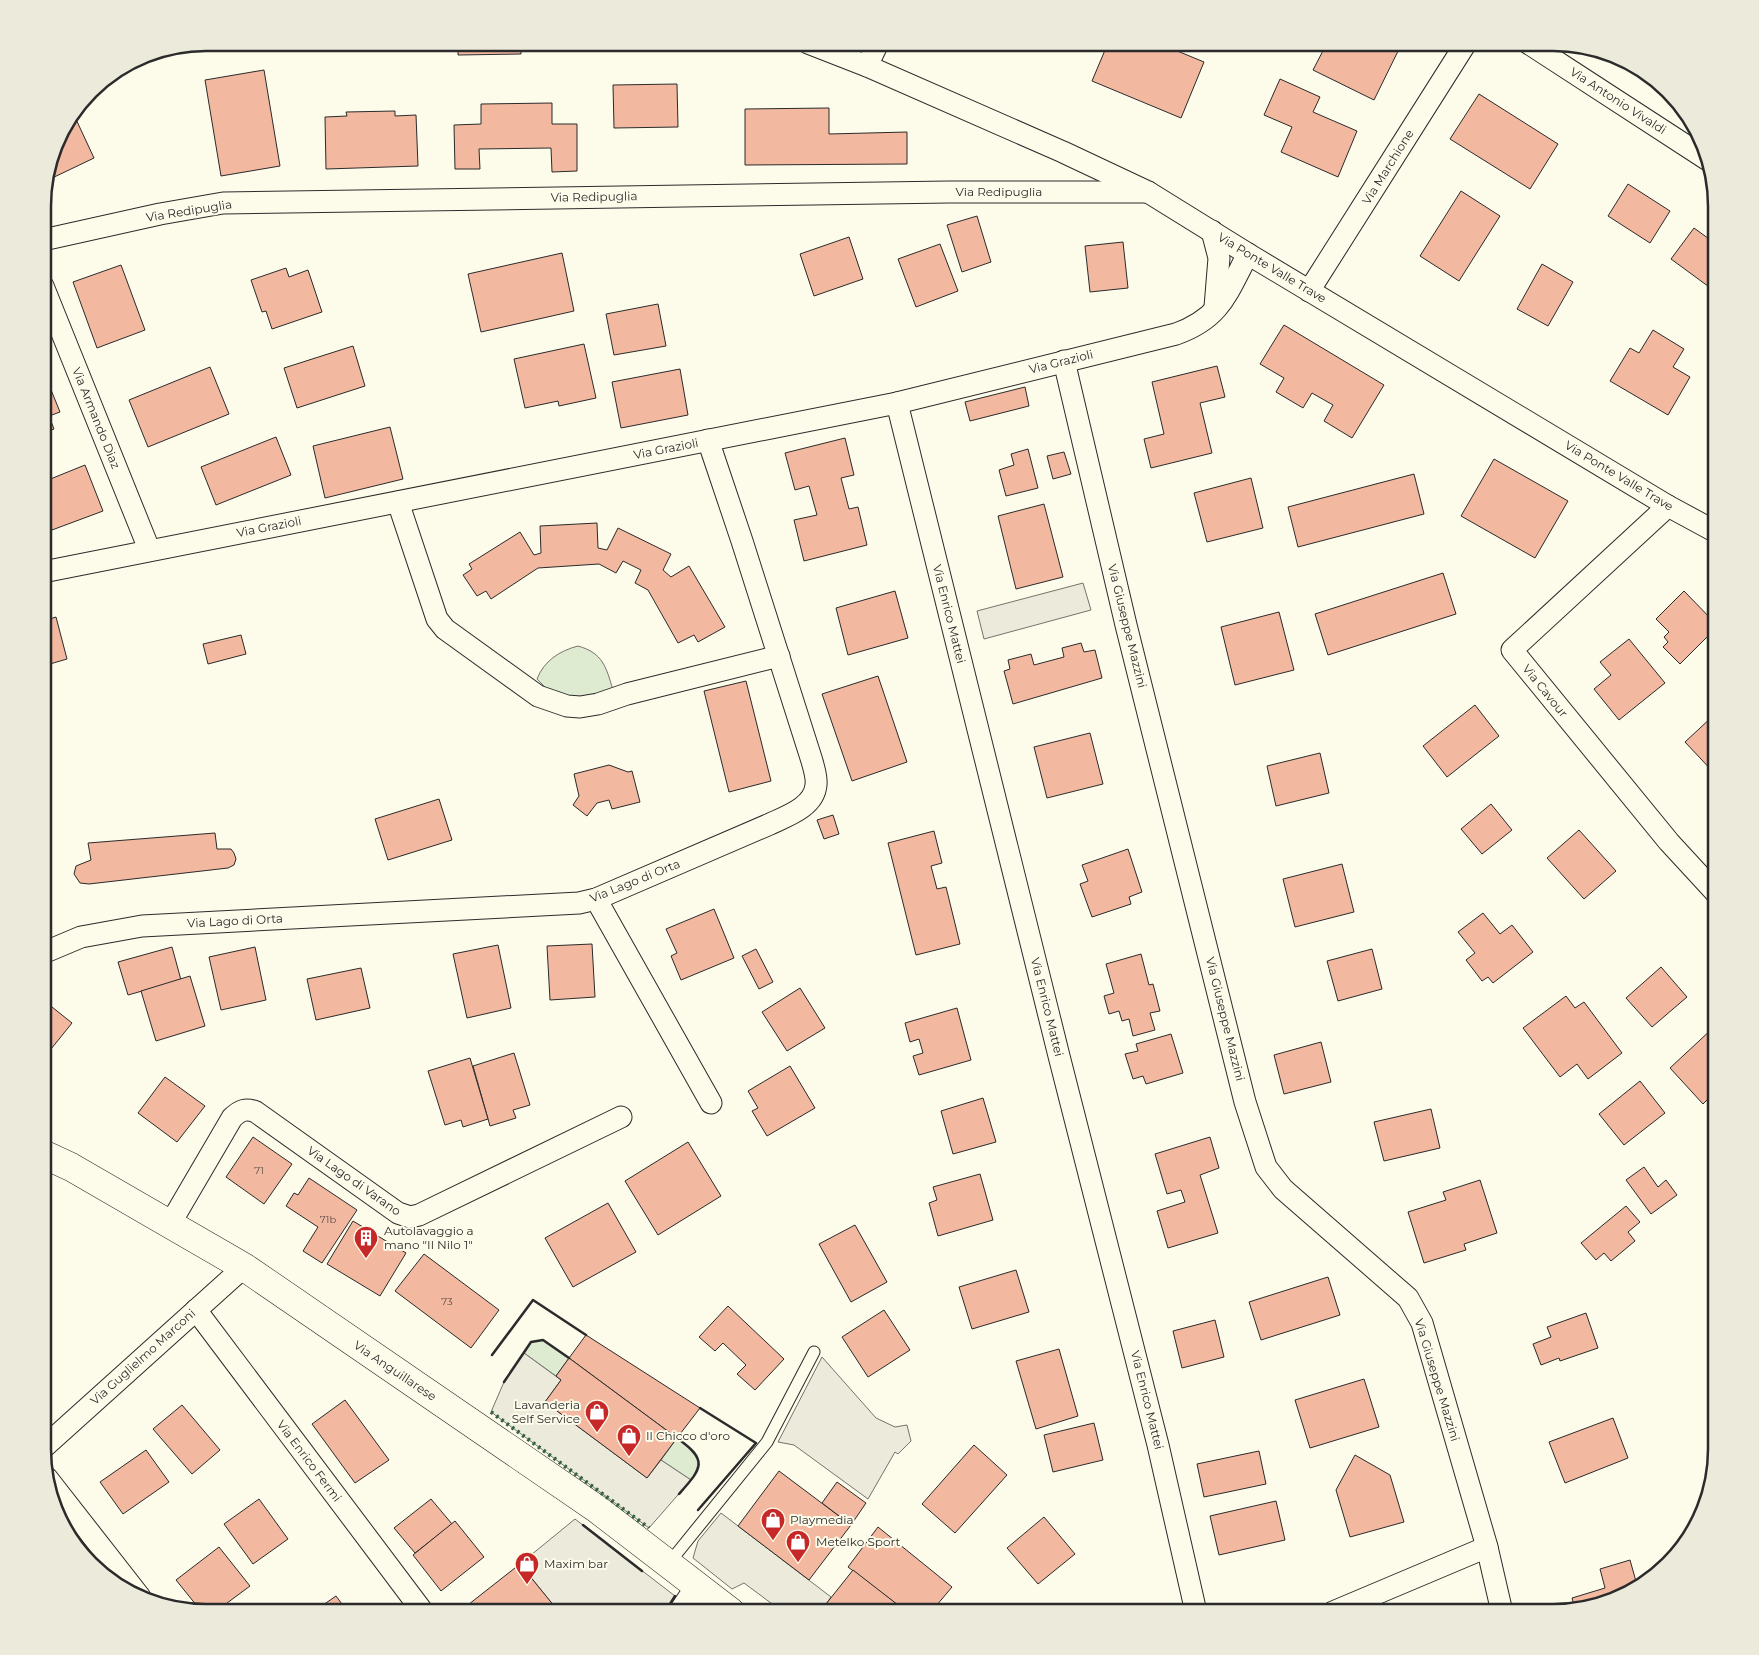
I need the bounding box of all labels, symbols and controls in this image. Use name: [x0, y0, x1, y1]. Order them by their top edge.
street label: Via Antonio Vivaldi: [1567, 64, 1669, 137]
street label: Via Marchione: [1359, 126, 1417, 207]
street label: Via Redipuglia: [956, 184, 1042, 199]
street label: Via Redipuglia: [550, 188, 638, 205]
street label: Via Redipuglia: [145, 196, 233, 225]
street label: Via Ponte Valle Trave: [1215, 229, 1329, 306]
street label: Via Grazioli: [1027, 346, 1095, 377]
street label: Via Armando Diaz: [69, 365, 124, 471]
street label: Via Grazioli: [632, 435, 700, 462]
street label: Via Ponte Valle Trave: [1562, 437, 1676, 514]
street label: Via Grazioli: [235, 513, 303, 540]
street label: Via Giuseppe Mazzini: [1105, 562, 1150, 689]
street label: Via Enrico Mattei: [930, 563, 969, 665]
street label: Via Cavour: [1520, 661, 1571, 720]
street label: Via Lago di Orta: [588, 856, 682, 905]
street label: Via Lago di Orta: [187, 911, 283, 931]
street label: Via Giuseppe Mazzini: [1203, 955, 1248, 1082]
street label: Via Enrico Mattei: [1028, 956, 1067, 1058]
street label: Via Lago di Varano: [305, 1143, 404, 1219]
house number: 71: [254, 1164, 264, 1177]
house number: 71b: [320, 1213, 336, 1226]
place label: Autolavaggio a mano "Il Nilo 1": [384, 1223, 474, 1252]
building icon: Autolavaggio a mano "Il Nilo 1": [353, 1225, 379, 1259]
house number: 73: [441, 1295, 453, 1308]
street label: Via Guglielmo Marconi: [87, 1305, 198, 1408]
street label: Via Giuseppe Mazzini: [1412, 1317, 1463, 1443]
street label: Via Anguillarese: [351, 1337, 439, 1404]
street label: Via Enrico Mattei: [1128, 1349, 1167, 1451]
place label: Lavanderia Self Service: [512, 1397, 580, 1426]
shop icon: Lavanderia Self Service: [584, 1399, 610, 1433]
street label: Via Enrico Fermi: [274, 1417, 345, 1504]
shop icon: Il Chicco d'oro: [616, 1423, 642, 1457]
place label: Il Chicco d'oro: [646, 1428, 730, 1443]
shop icon: Playmedia: [760, 1507, 786, 1541]
place label: Playmedia: [790, 1512, 854, 1527]
shop icon: Metelko Sport: [785, 1529, 811, 1563]
place label: Metelko Sport: [816, 1534, 900, 1549]
shop icon: Maxim bar: [514, 1551, 540, 1585]
place label: Maxim bar: [544, 1556, 608, 1571]

